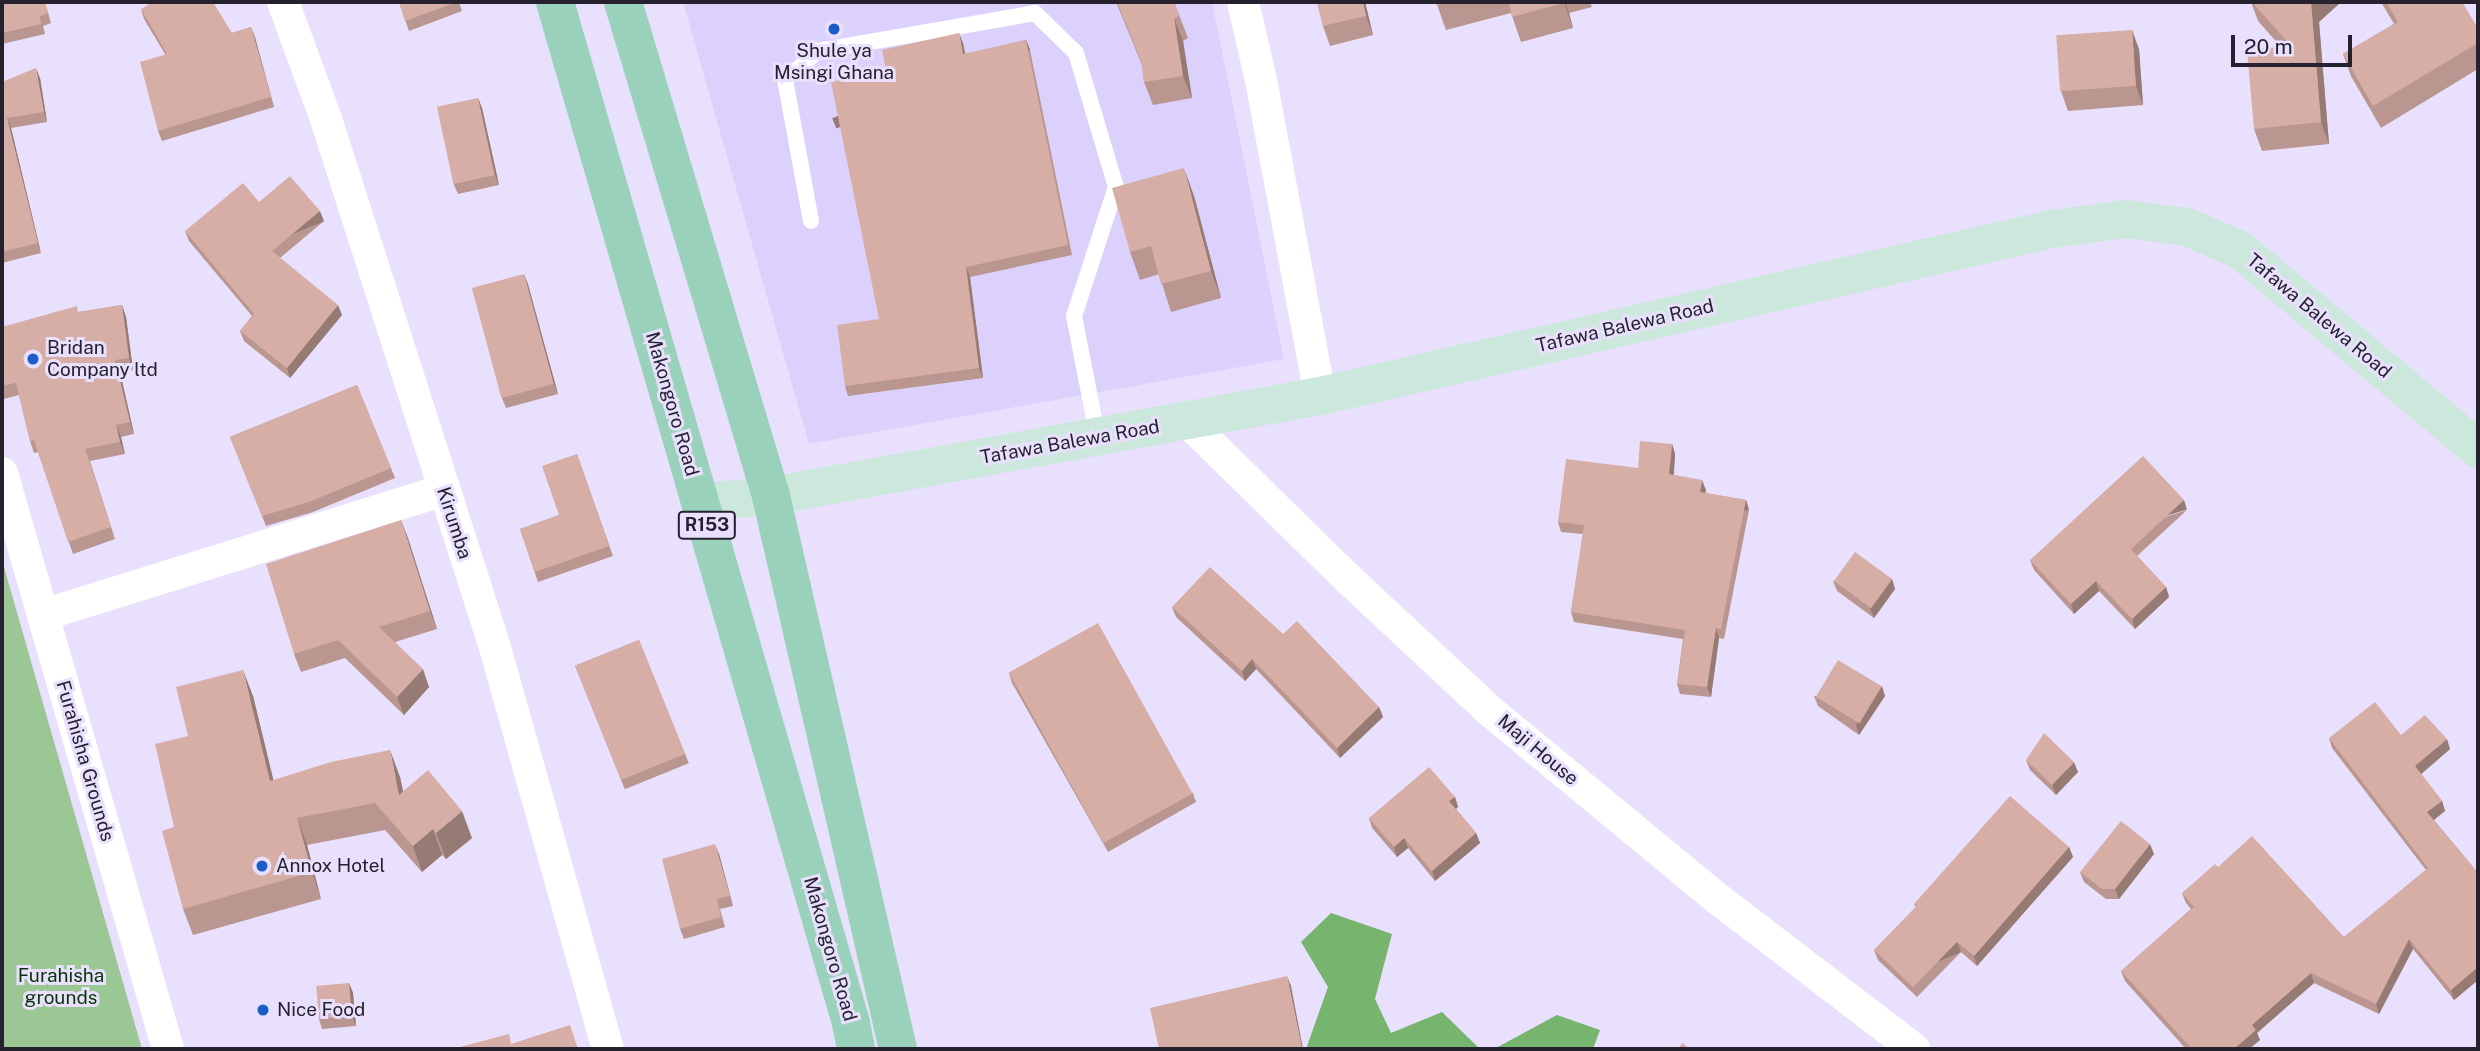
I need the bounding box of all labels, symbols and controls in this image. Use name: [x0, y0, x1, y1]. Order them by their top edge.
marker: Shule ya Msingi Ghana: [826, 21, 842, 37]
scale bar: [2235, 21, 2356, 65]
text: 20 m: [2244, 34, 2293, 59]
place label: Shule ya Msingi Ghana: [774, 40, 894, 84]
street label: Tafawa Balewa Road: [2242, 249, 2396, 383]
street label: Tafawa Balewa Road: [1534, 294, 1716, 358]
street label: Makongoro Road: [640, 329, 704, 479]
place label: Bridan Company ltd: [47, 337, 158, 381]
marker: Bridan Company ltd: [25, 351, 41, 367]
street label: Tafawa Balewa Road: [979, 415, 1161, 469]
street label: Kirumba: [432, 484, 476, 562]
road number: R153: [677, 510, 737, 540]
street label: Furahisha Grounds: [51, 678, 119, 844]
street label: Maji House: [1493, 710, 1583, 790]
place label: Annox Hotel: [276, 855, 385, 877]
marker: Annox Hotel: [254, 858, 270, 874]
street label: Makongoro Road: [798, 874, 862, 1024]
park label: Furahisha grounds: [18, 965, 104, 1009]
place label: Nice Food: [277, 999, 365, 1021]
marker: Nice Food: [255, 1002, 271, 1018]

